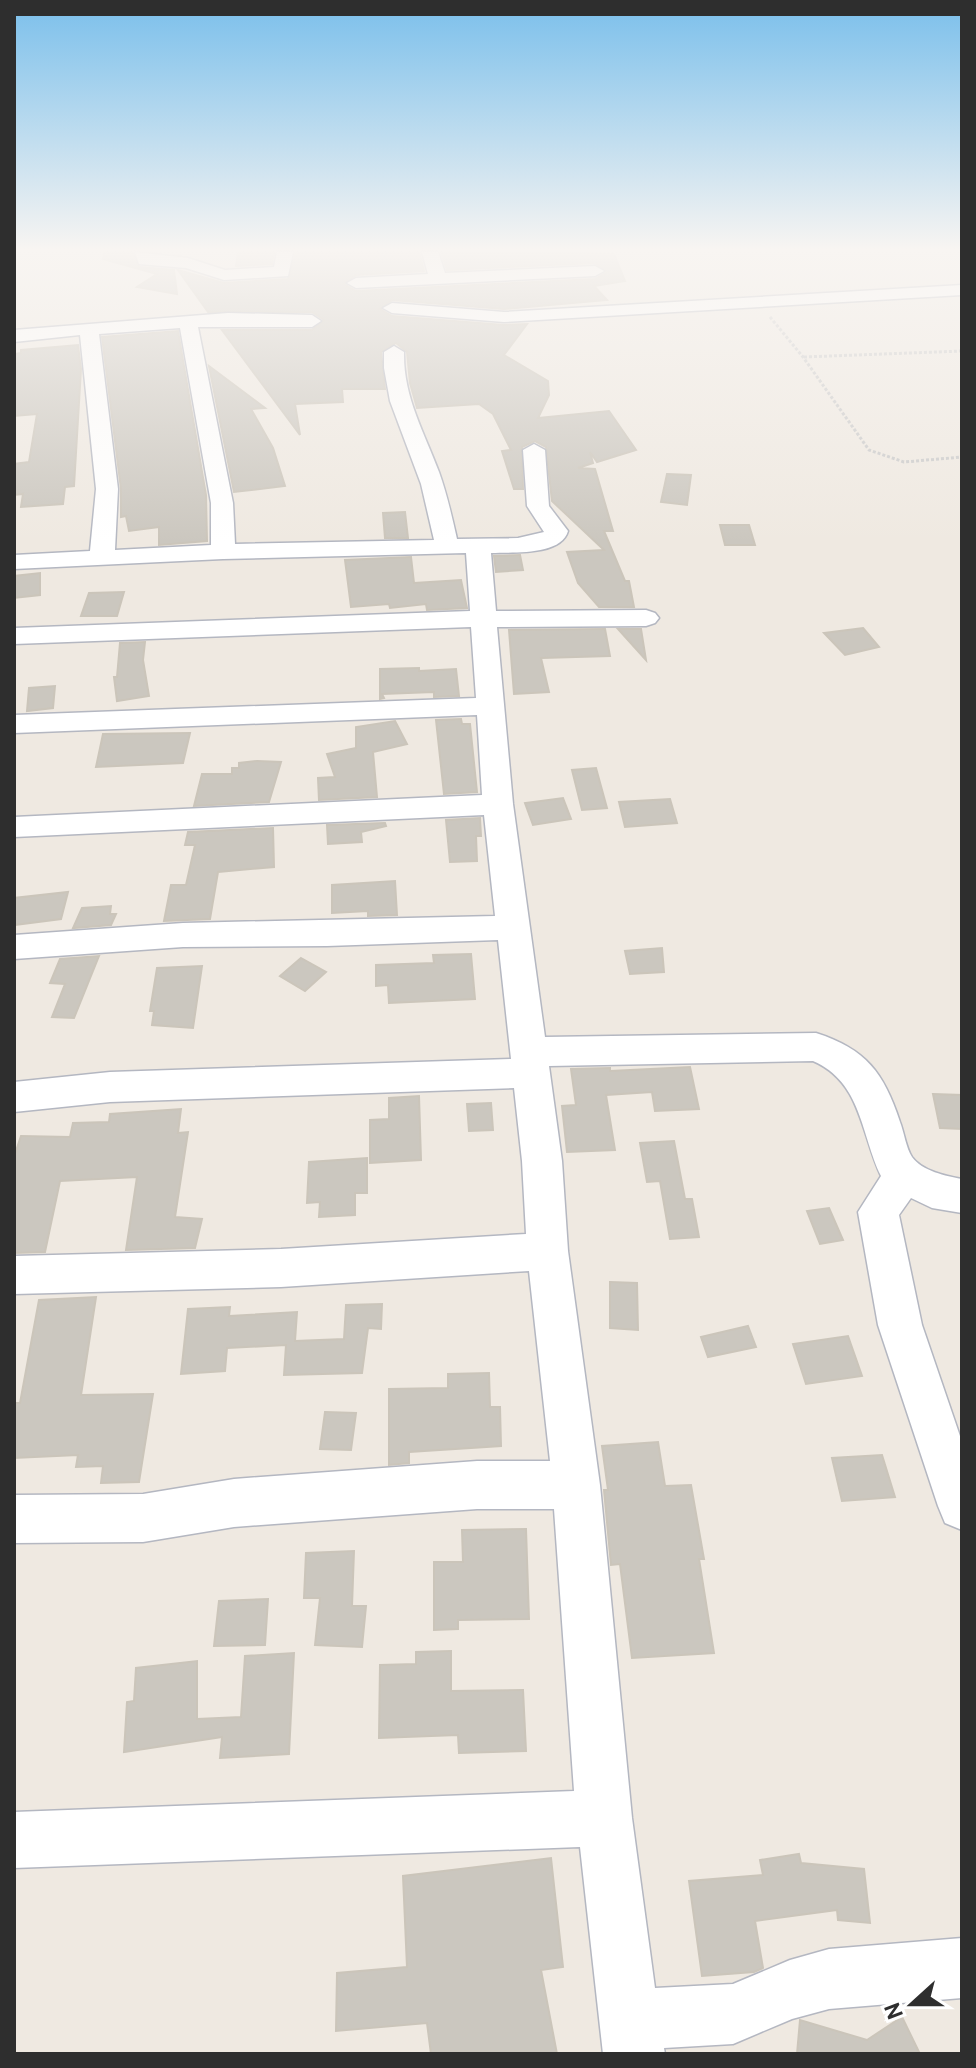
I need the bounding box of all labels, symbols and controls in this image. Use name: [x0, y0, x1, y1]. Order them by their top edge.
north arrow: [872, 1964, 952, 2044]
text: N: [878, 1999, 909, 2023]

